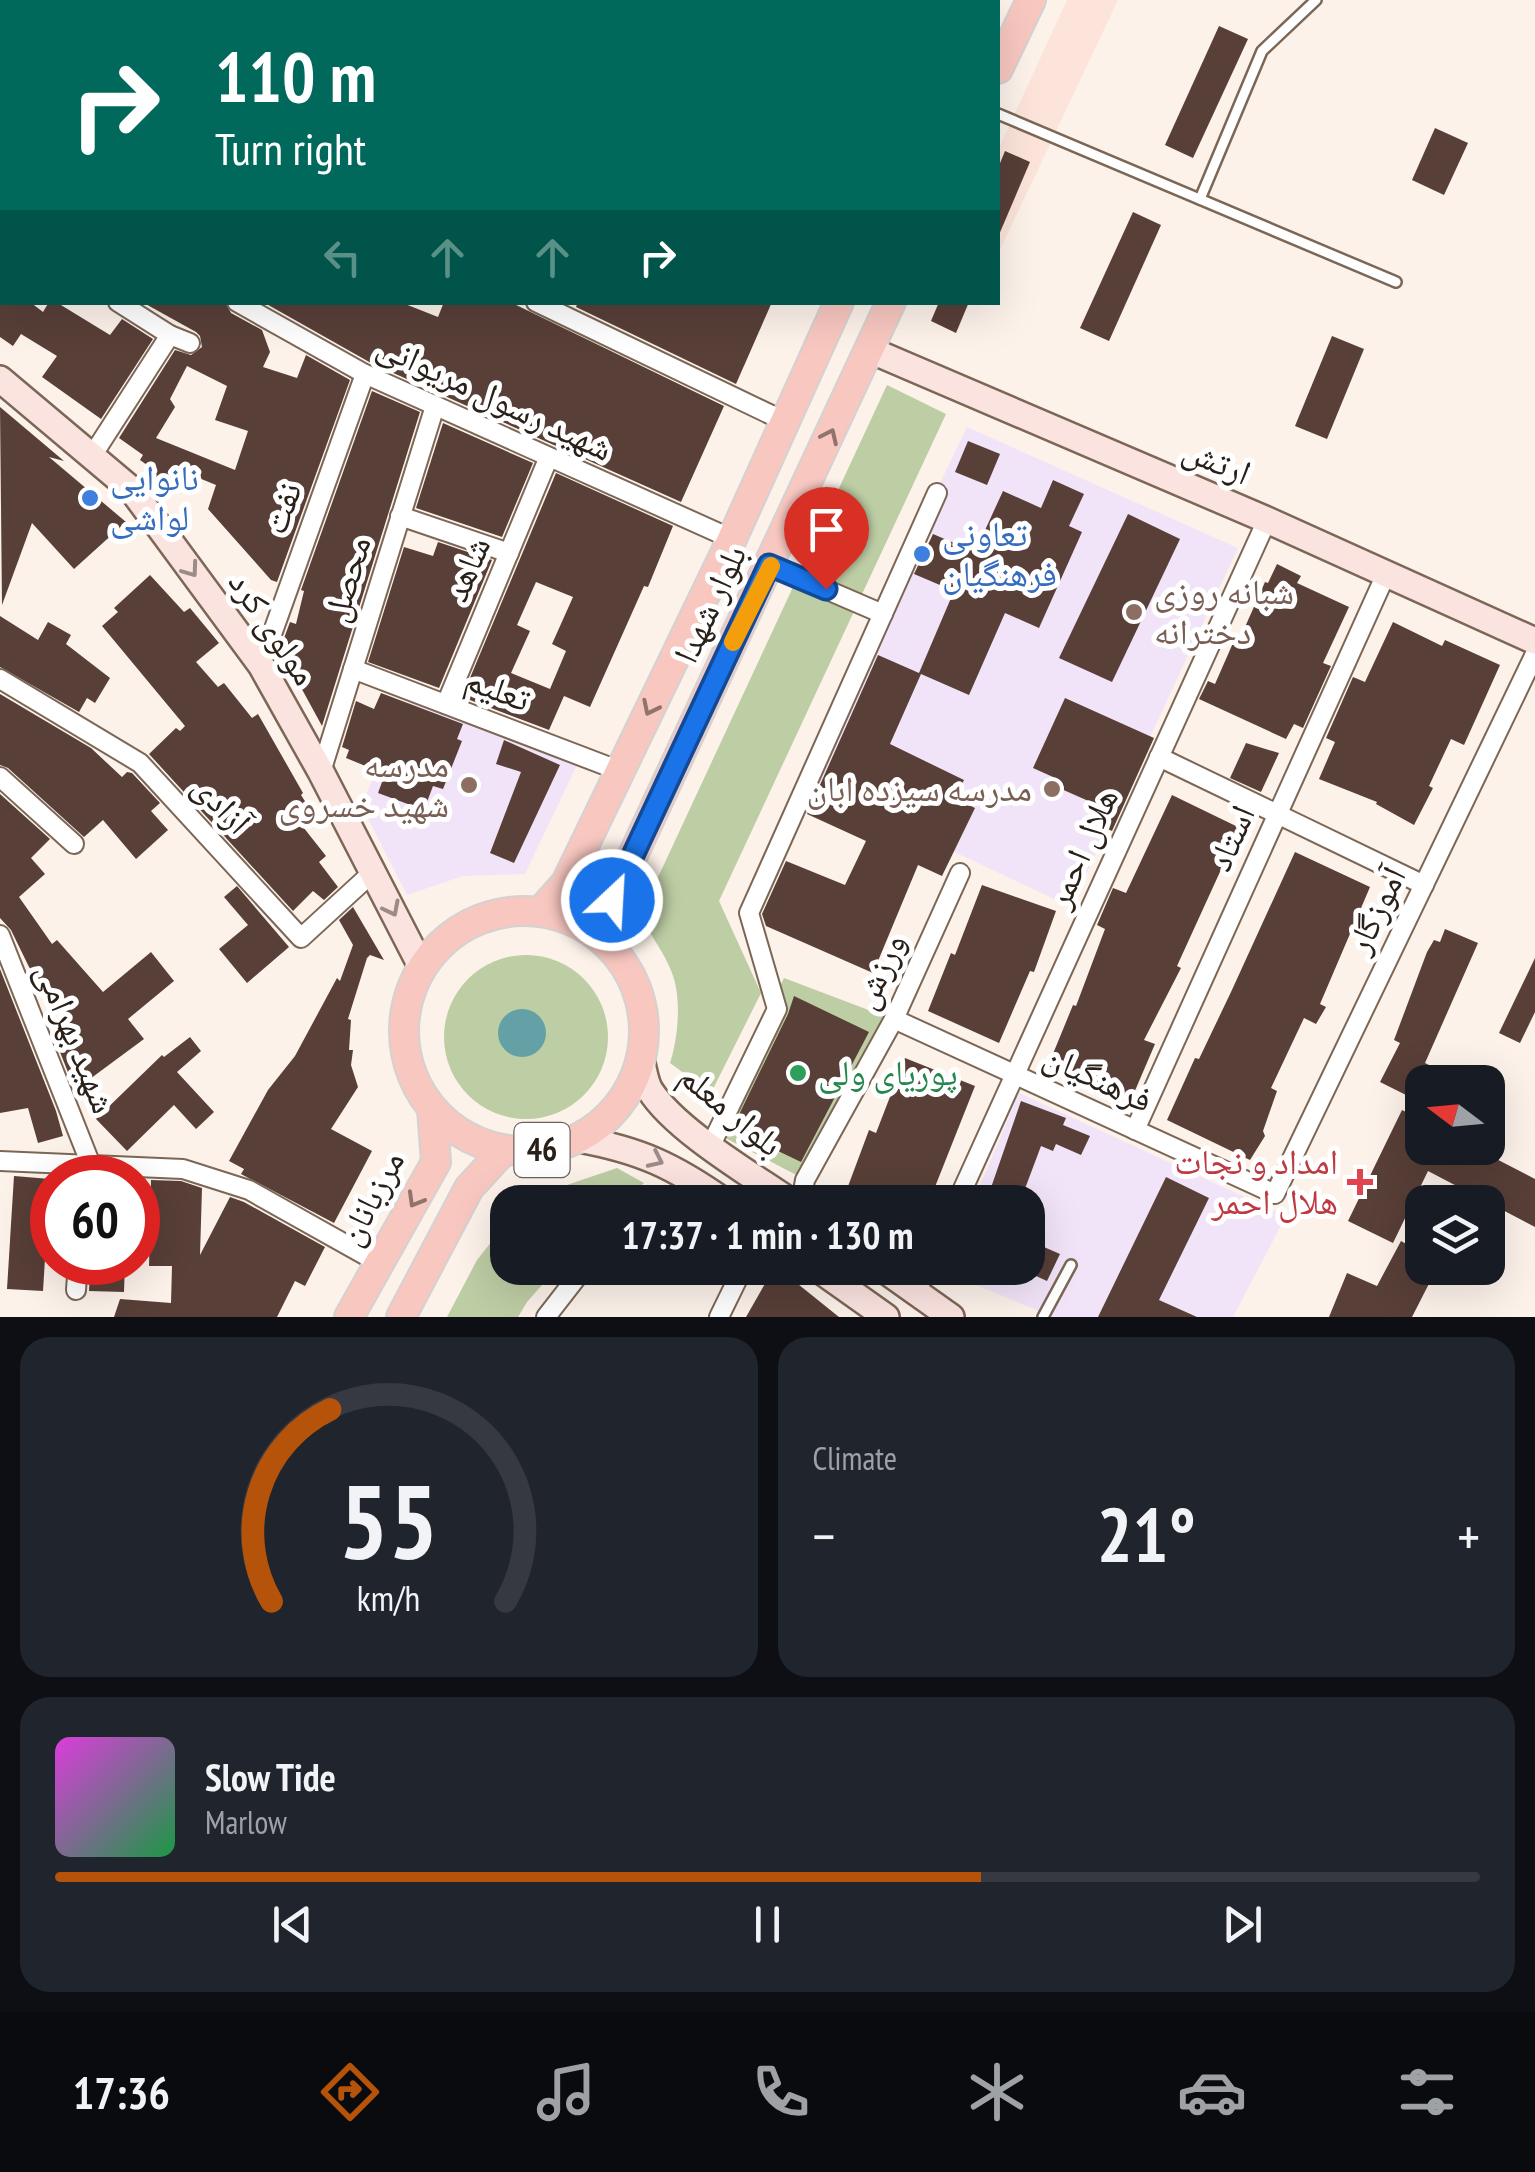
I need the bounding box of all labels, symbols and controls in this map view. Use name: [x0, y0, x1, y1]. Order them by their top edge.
text: 110 m: [215, 31, 376, 121]
icon: right: [50, 40, 180, 170]
text: Turn right: [215, 119, 366, 177]
icon: left: [315, 230, 370, 285]
icon: ahead: [420, 230, 475, 285]
icon: ahead: [525, 230, 580, 285]
icon: right: [630, 230, 685, 285]
street label: شهید رسول مریوانی: [370, 321, 621, 471]
street label: ارتش: [1176, 425, 1258, 495]
one-way arrow: [817, 428, 837, 446]
place label: نانوایی لواشی: [110, 454, 199, 540]
street label: نفت: [251, 475, 312, 540]
marker: نانوایی لواشی: [79, 487, 101, 509]
pin: [784, 487, 869, 590]
icon: arrive: [799, 502, 854, 557]
place label: تعاونی فرهنگیان: [942, 510, 1057, 596]
street label: شاهد: [432, 529, 500, 608]
street label: محصل: [311, 530, 381, 627]
street label: بلوار شهدا: [662, 537, 756, 670]
marker: تعاونی فرهنگیان: [911, 543, 933, 565]
one-way arrow: [180, 559, 197, 577]
street label: مولوی کرد: [219, 561, 329, 694]
place label: شبانه روزی دخترانه: [1154, 568, 1294, 654]
marker: شبانه روزی دخترانه: [1123, 601, 1145, 623]
street label: تعلیم: [459, 655, 537, 722]
one-way arrow: [643, 698, 663, 716]
place label: مدرسه شهید خسروی: [278, 741, 449, 827]
street label: آزادی: [183, 763, 263, 844]
place label: مدرسه سیزده ابان: [806, 765, 1032, 811]
marker: مدرسه شهید خسروی: [458, 774, 480, 796]
marker: مدرسه سیزده ابان: [1041, 778, 1063, 800]
street label: هلال احمر: [1034, 780, 1128, 916]
street label: استاد: [1195, 797, 1265, 878]
position arrow: [560, 848, 664, 952]
street label: آموزگار: [1334, 858, 1416, 961]
one-way arrow: [380, 899, 399, 917]
street label: ورزش: [841, 925, 916, 1016]
street label: شهید بهرامی: [26, 956, 128, 1120]
street label: فرهنگیان: [1037, 1032, 1160, 1122]
place label: پوریای ولی: [818, 1049, 958, 1095]
street label: بلوار معلم: [670, 1053, 793, 1167]
marker: پوریای ولی: [787, 1062, 809, 1084]
north arrow: [1405, 1065, 1505, 1165]
map controls: [1405, 1065, 1505, 1285]
road number: 46: [514, 1123, 570, 1177]
place label: امداد و نجات هلال احمر: [1174, 1138, 1338, 1224]
street label: مرزبانان: [326, 1142, 414, 1253]
one-way arrow: [646, 1148, 664, 1168]
speed limit sign: 60: [30, 1155, 160, 1285]
marker: امداد و نجات هلال احمر: [1347, 1169, 1373, 1195]
button: layers: [1405, 1185, 1505, 1285]
one-way arrow: [407, 1189, 427, 1207]
text: 17:37 · 1 min · 130 m: [621, 1210, 914, 1259]
text: Climate: [813, 1437, 897, 1479]
text: 55: [339, 1453, 438, 1588]
text: 21°: [1097, 1486, 1196, 1583]
text: −: [813, 1500, 835, 1571]
text: +: [1457, 1500, 1480, 1571]
text: km/h: [357, 1575, 420, 1621]
text: Slow Tide: [205, 1752, 336, 1801]
text: Marlow: [205, 1801, 287, 1843]
icon: previous: [265, 1897, 320, 1952]
icon: pause: [740, 1897, 795, 1952]
icon: next: [1215, 1897, 1270, 1952]
icon: directions: [315, 2057, 385, 2127]
icon: music: [531, 2057, 601, 2127]
icon: phone: [746, 2057, 816, 2127]
icon: climate: [962, 2057, 1032, 2127]
icon: car: [1177, 2057, 1247, 2127]
icon: filters: [1392, 2057, 1462, 2127]
text: 17:36: [73, 2063, 170, 2121]

